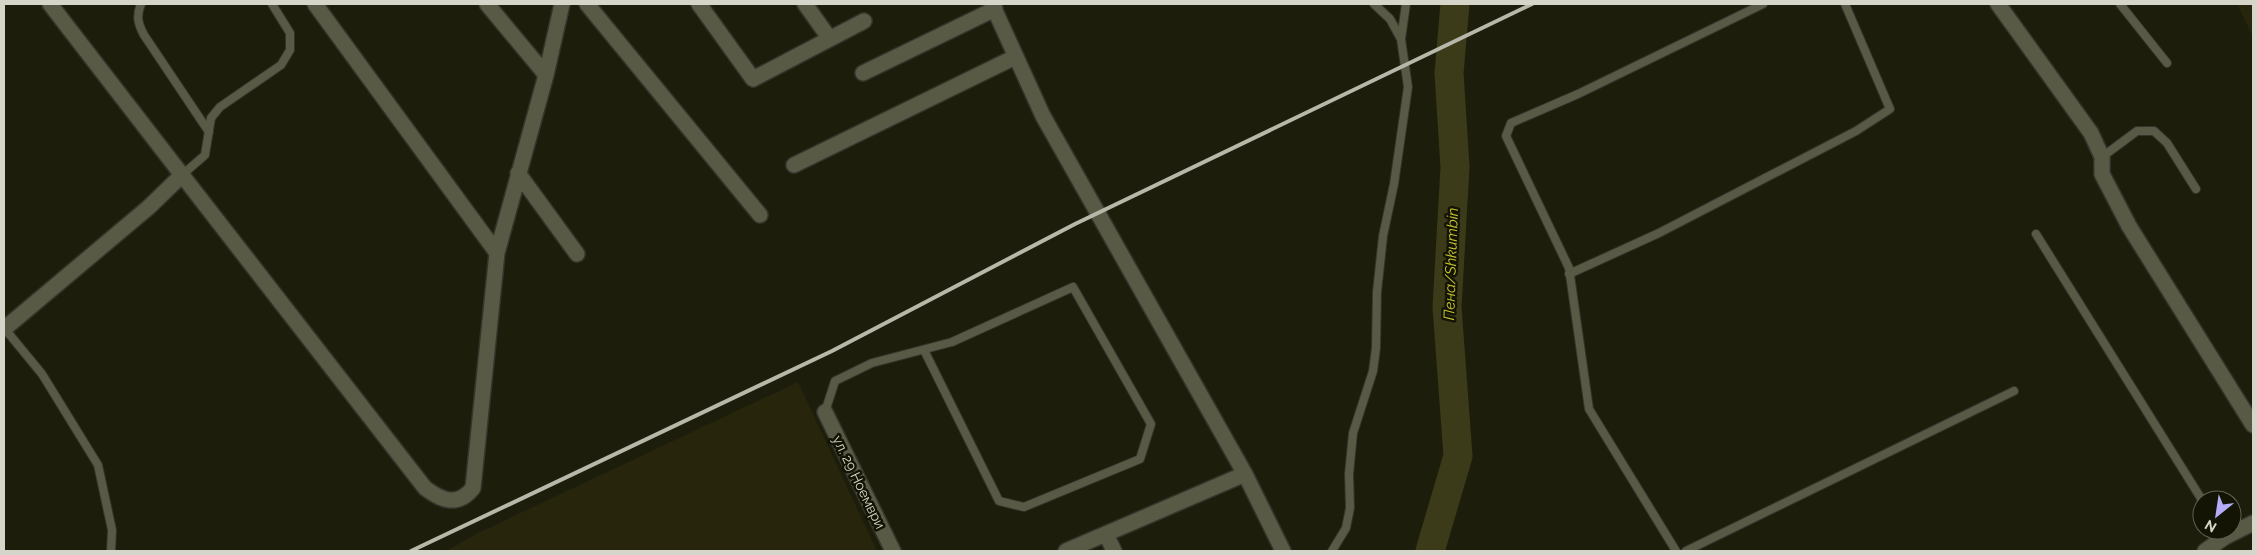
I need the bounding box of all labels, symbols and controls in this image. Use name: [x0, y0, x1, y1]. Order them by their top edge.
water label: Пена/Shkumbin: [1440, 207, 1462, 321]
street label: ул. 29 Ноември: [829, 433, 889, 531]
north arrow: [2192, 490, 2242, 540]
text: N: [2202, 517, 2219, 536]

